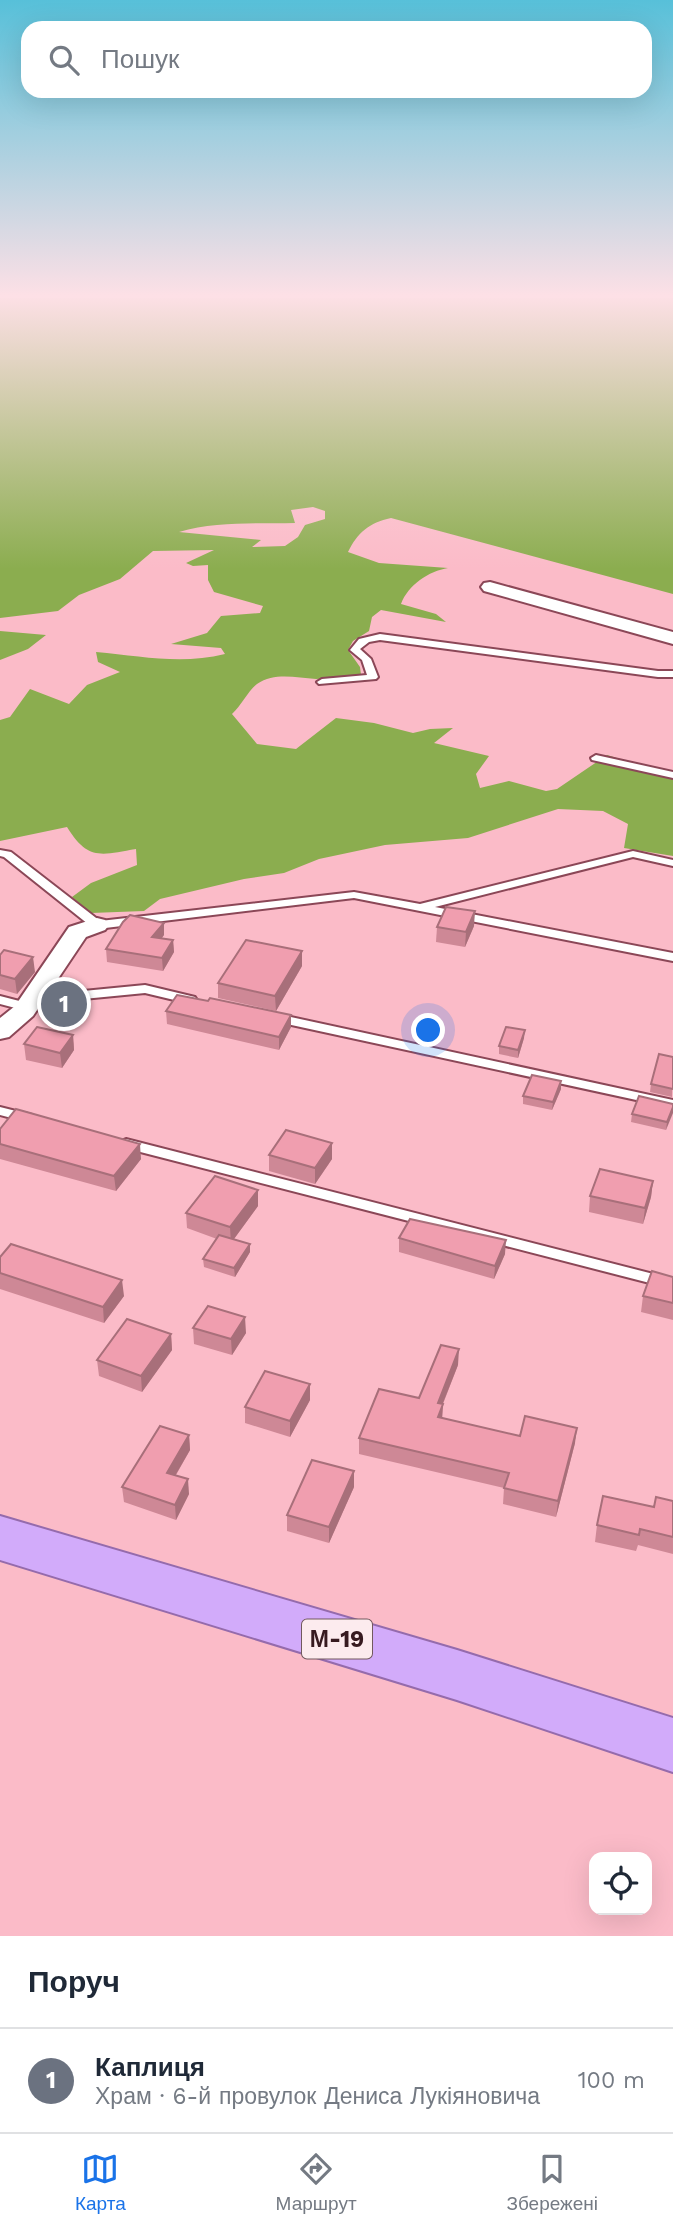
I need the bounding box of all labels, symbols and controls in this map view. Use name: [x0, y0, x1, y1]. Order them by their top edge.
search box: [21, 21, 652, 98]
icon: search: [45, 41, 83, 79]
text: Пошук: [101, 44, 179, 74]
pin: 1: [41, 978, 87, 1030]
your location: [411, 1013, 445, 1047]
road number: М-19: [302, 1620, 372, 1658]
map controls: [589, 1852, 652, 1915]
button: locate: [589, 1852, 652, 1915]
text: Поруч: [28, 1964, 120, 1999]
text: Каплиця: [95, 2052, 205, 2082]
text: 1: [46, 2067, 56, 2094]
text: 100 m: [578, 2067, 645, 2094]
text: Храм · 6-й провулок Дениса Лукіяновича: [95, 2083, 540, 2110]
tab: Карта: [75, 2150, 126, 2215]
tab: Маршрут: [276, 2150, 357, 2215]
tab: Збережені: [506, 2150, 598, 2215]

